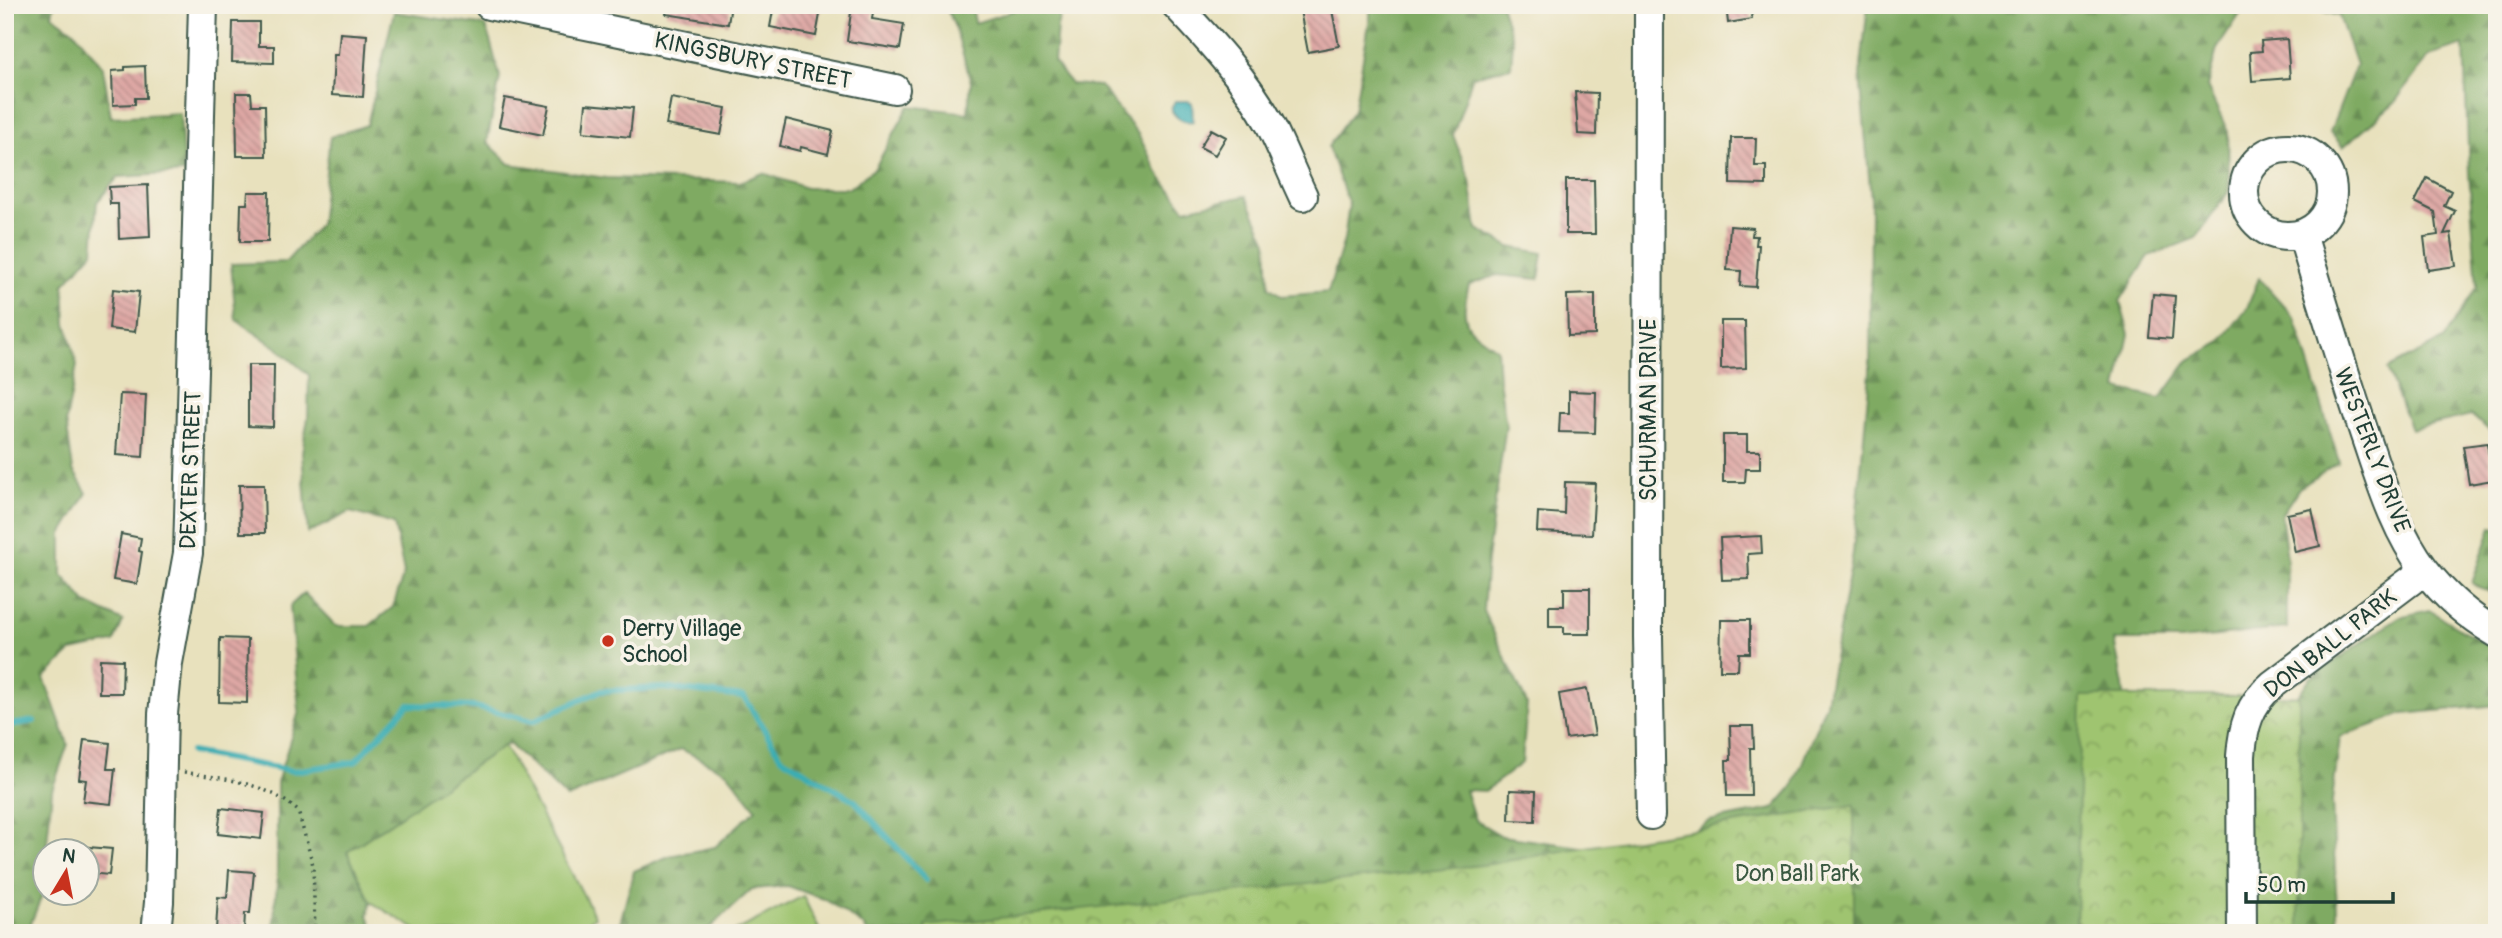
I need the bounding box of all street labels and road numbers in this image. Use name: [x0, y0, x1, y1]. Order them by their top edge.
street label: KINGSBURY STREET: [652, 25, 854, 96]
street label: SCHURMAN DRIVE: [1634, 319, 1663, 501]
street label: WESTERLY DRIVE: [2328, 364, 2417, 537]
street label: DEXTER STREET: [173, 390, 208, 550]
street label: DON BALL PARK: [2258, 582, 2403, 704]

